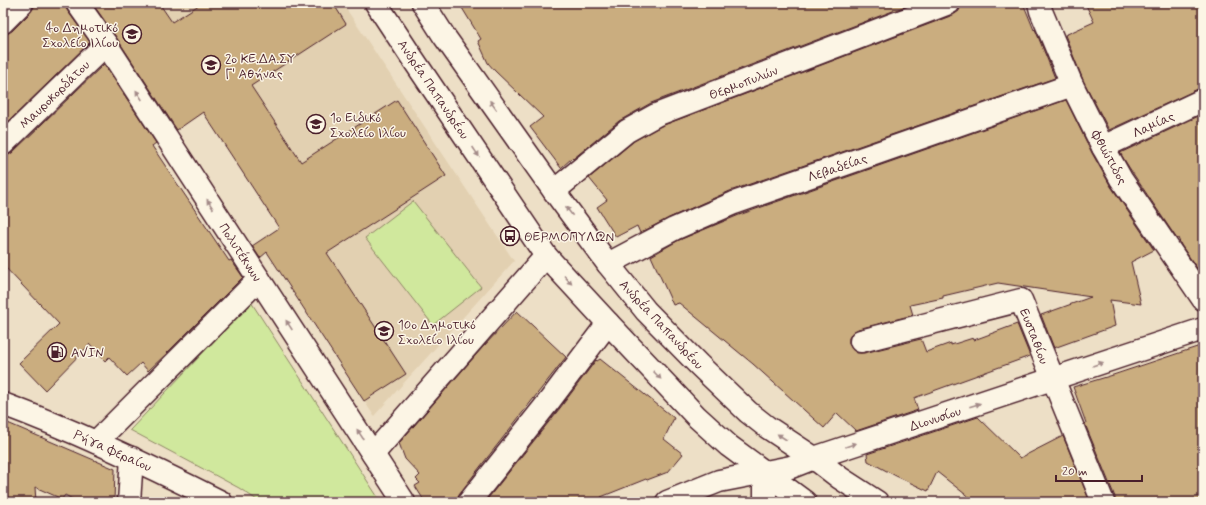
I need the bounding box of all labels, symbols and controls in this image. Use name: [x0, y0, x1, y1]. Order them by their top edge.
place label: 4ο Δημοτικό Σχολείο Ιλίου: [42, 20, 118, 52]
school or university icon: 4ο Δημοτικό Σχολείο Ιλίου: [121, 23, 143, 45]
street label: Ανδρέα Παπανδρέου: [393, 37, 472, 143]
place label: 2ο ΚΕ.ΔΑ.ΣΥ Γ' Αθήνας: [225, 51, 295, 83]
school or university icon: 2ο ΚΕ.ΔΑ.ΣΥ Γ' Αθήνας: [200, 54, 222, 76]
street label: Μαυροκορδάτου: [16, 57, 94, 133]
street label: Θερμοπυλών: [707, 62, 781, 104]
one-way arrow: [136, 89, 143, 101]
one-way arrow: [489, 100, 497, 110]
street label: Λαμίας: [1130, 108, 1178, 142]
place label: 1ο Ειδικό Σχολείο Ιλίου: [330, 110, 406, 142]
school or university icon: 1ο Ειδικό Σχολείο Ιλίου: [305, 113, 327, 135]
street label: Φθιώτιδος: [1086, 127, 1131, 188]
one-way arrow: [472, 147, 480, 157]
street label: Λεβαδείας: [805, 150, 870, 187]
one-way arrow: [207, 198, 214, 210]
one-way arrow: [565, 206, 573, 216]
street label: Πολυτέκνων: [214, 220, 265, 286]
bus stop icon: ΘΕΡΜΟΠΥΛΩΝ: [499, 225, 521, 247]
place label: ΘΕΡΜΟΠΥΛΩΝ: [524, 229, 614, 246]
one-way arrow: [563, 275, 573, 285]
street label: Ανδρέα Παπανδρέου: [615, 277, 707, 373]
street label: Ευσταθίου: [1015, 306, 1052, 367]
place label: 10ο Δημοτικό Σχολείο Ιλίου: [398, 317, 476, 349]
one-way arrow: [285, 320, 293, 330]
school or university icon: 10ο Δημοτικό Σχολείο Ιλίου: [373, 320, 395, 342]
fuel station icon: AVIN: [46, 341, 68, 363]
place label: AVIN: [71, 345, 104, 362]
one-way arrow: [1093, 361, 1105, 367]
one-way arrow: [652, 370, 662, 380]
one-way arrow: [969, 402, 981, 408]
street label: Διονυσίου: [908, 403, 964, 436]
street label: Ρήγα Φεραίου: [71, 427, 154, 476]
one-way arrow: [356, 429, 364, 439]
one-way arrow: [776, 433, 787, 441]
one-way arrow: [846, 442, 858, 448]
scale bar: [1056, 457, 1142, 483]
text: 20 m: [1062, 464, 1088, 480]

